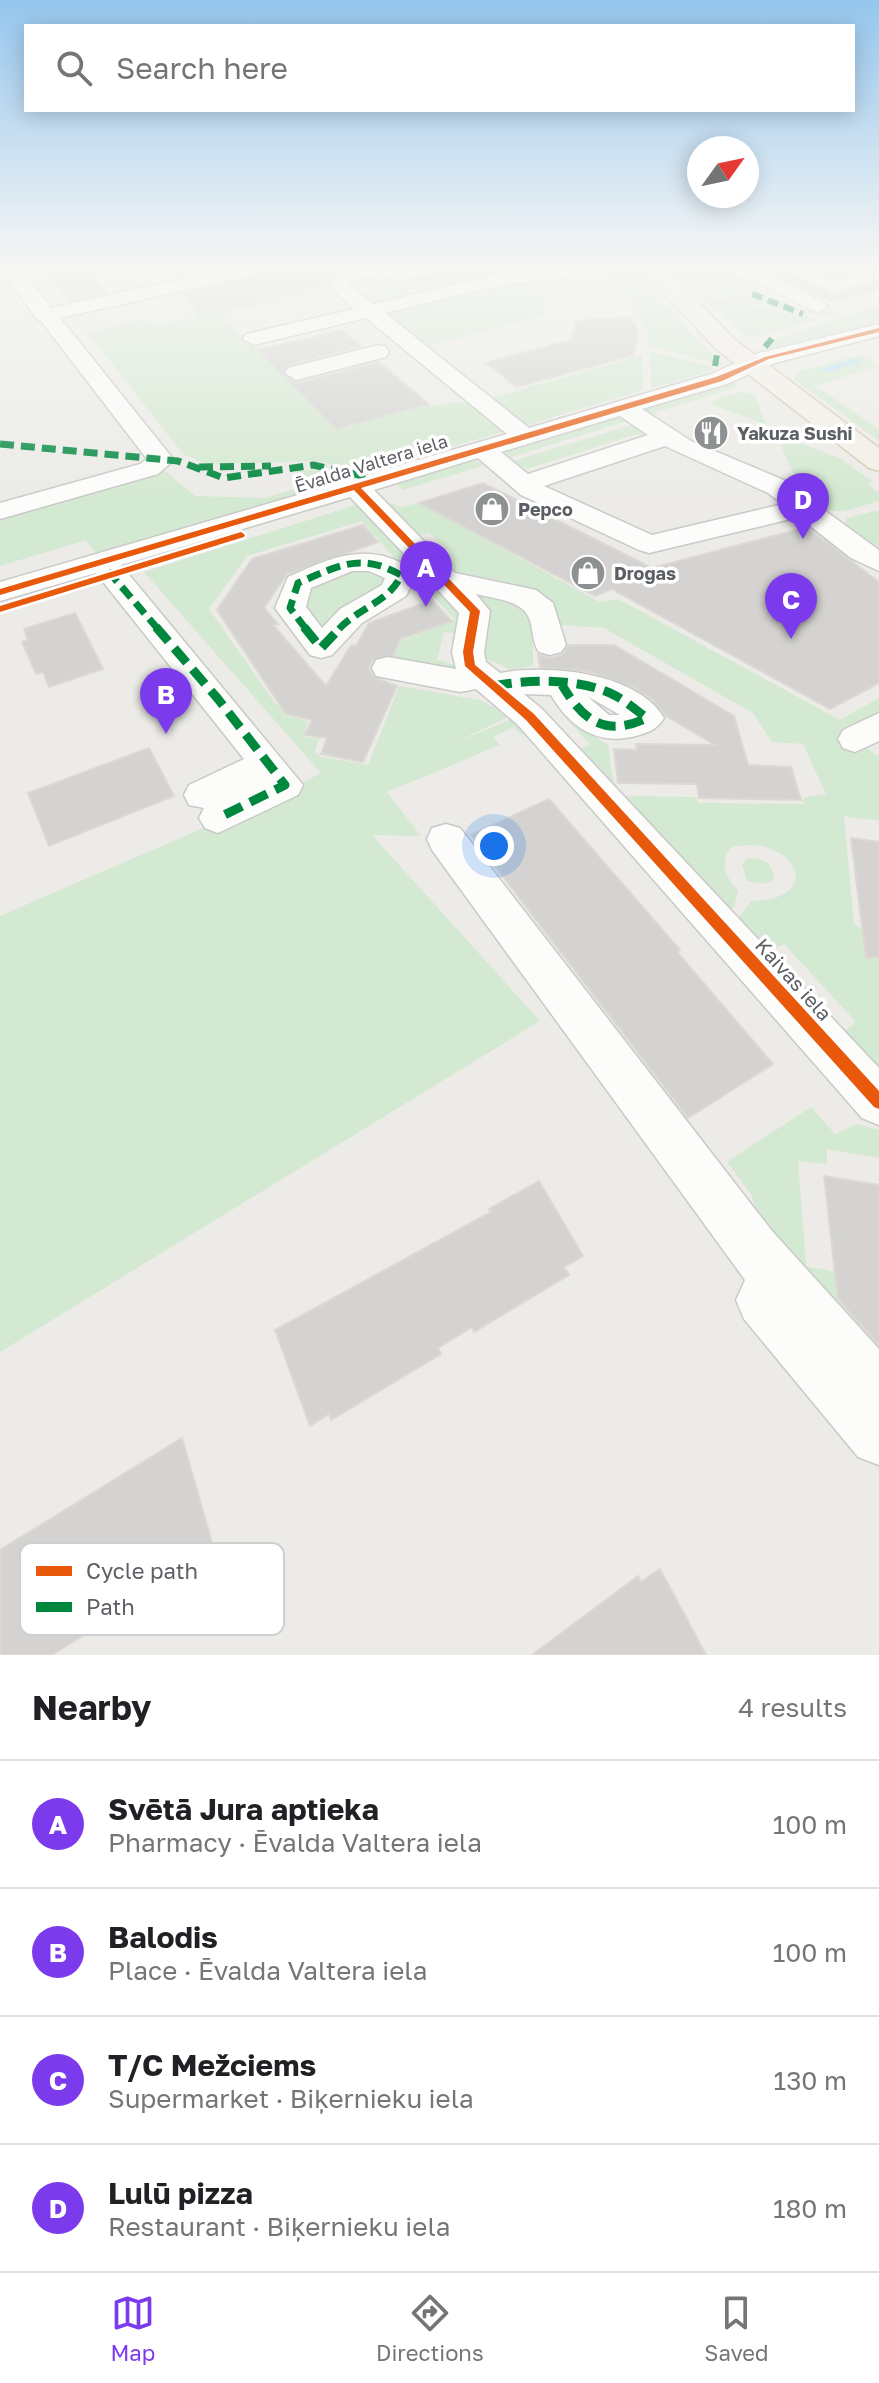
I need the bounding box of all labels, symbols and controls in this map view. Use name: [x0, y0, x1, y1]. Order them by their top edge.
search box: [24, 24, 855, 112]
icon: search: [52, 46, 96, 90]
text: Search here: [116, 50, 288, 86]
north arrow: [687, 136, 759, 208]
restaurant icon: Yakuza Sushi: [692, 414, 730, 452]
place label: Yakuza Sushi: [737, 422, 853, 444]
street label: Ēvalda Valtera iela: [292, 429, 450, 497]
pin: D: [777, 473, 829, 539]
shop icon: Pepco: [473, 490, 511, 528]
place label: Pepco: [518, 498, 573, 520]
pin: A: [400, 541, 452, 607]
shop icon: Drogas: [569, 554, 607, 592]
place label: Drogas: [614, 562, 676, 584]
pin: C: [765, 573, 817, 639]
pin: B: [140, 668, 192, 734]
your location: [474, 826, 514, 866]
street label: Kaivas iela: [751, 933, 837, 1025]
legend: [20, 1543, 284, 1635]
text: Cycle path: [86, 1557, 198, 1584]
text: Path: [86, 1593, 135, 1620]
text: Nearby: [32, 1687, 152, 1727]
text: 4 results: [738, 1692, 847, 1723]
text: Svētā Jura aptieka: [108, 1791, 379, 1827]
text: A: [49, 1809, 67, 1840]
text: 100 m: [773, 1809, 847, 1840]
text: Pharmacy · Ēvalda Valtera iela: [108, 1827, 482, 1858]
text: Balodis: [108, 1919, 218, 1955]
text: B: [49, 1937, 67, 1968]
text: 100 m: [773, 1937, 847, 1968]
text: Place · Ēvalda Valtera iela: [108, 1955, 427, 1986]
text: T/C Mežciems: [108, 2047, 316, 2083]
text: C: [49, 2065, 67, 2096]
text: 130 m: [774, 2065, 847, 2096]
text: Supermarket · Biķernieku iela: [108, 2083, 474, 2114]
text: Lulū pizza: [108, 2175, 253, 2211]
text: D: [49, 2193, 67, 2224]
text: 180 m: [773, 2193, 847, 2224]
text: Restaurant · Biķernieku iela: [108, 2211, 450, 2242]
tab: Map: [110, 2291, 155, 2366]
tab: Directions: [376, 2291, 484, 2366]
tab: Saved: [704, 2291, 769, 2366]

